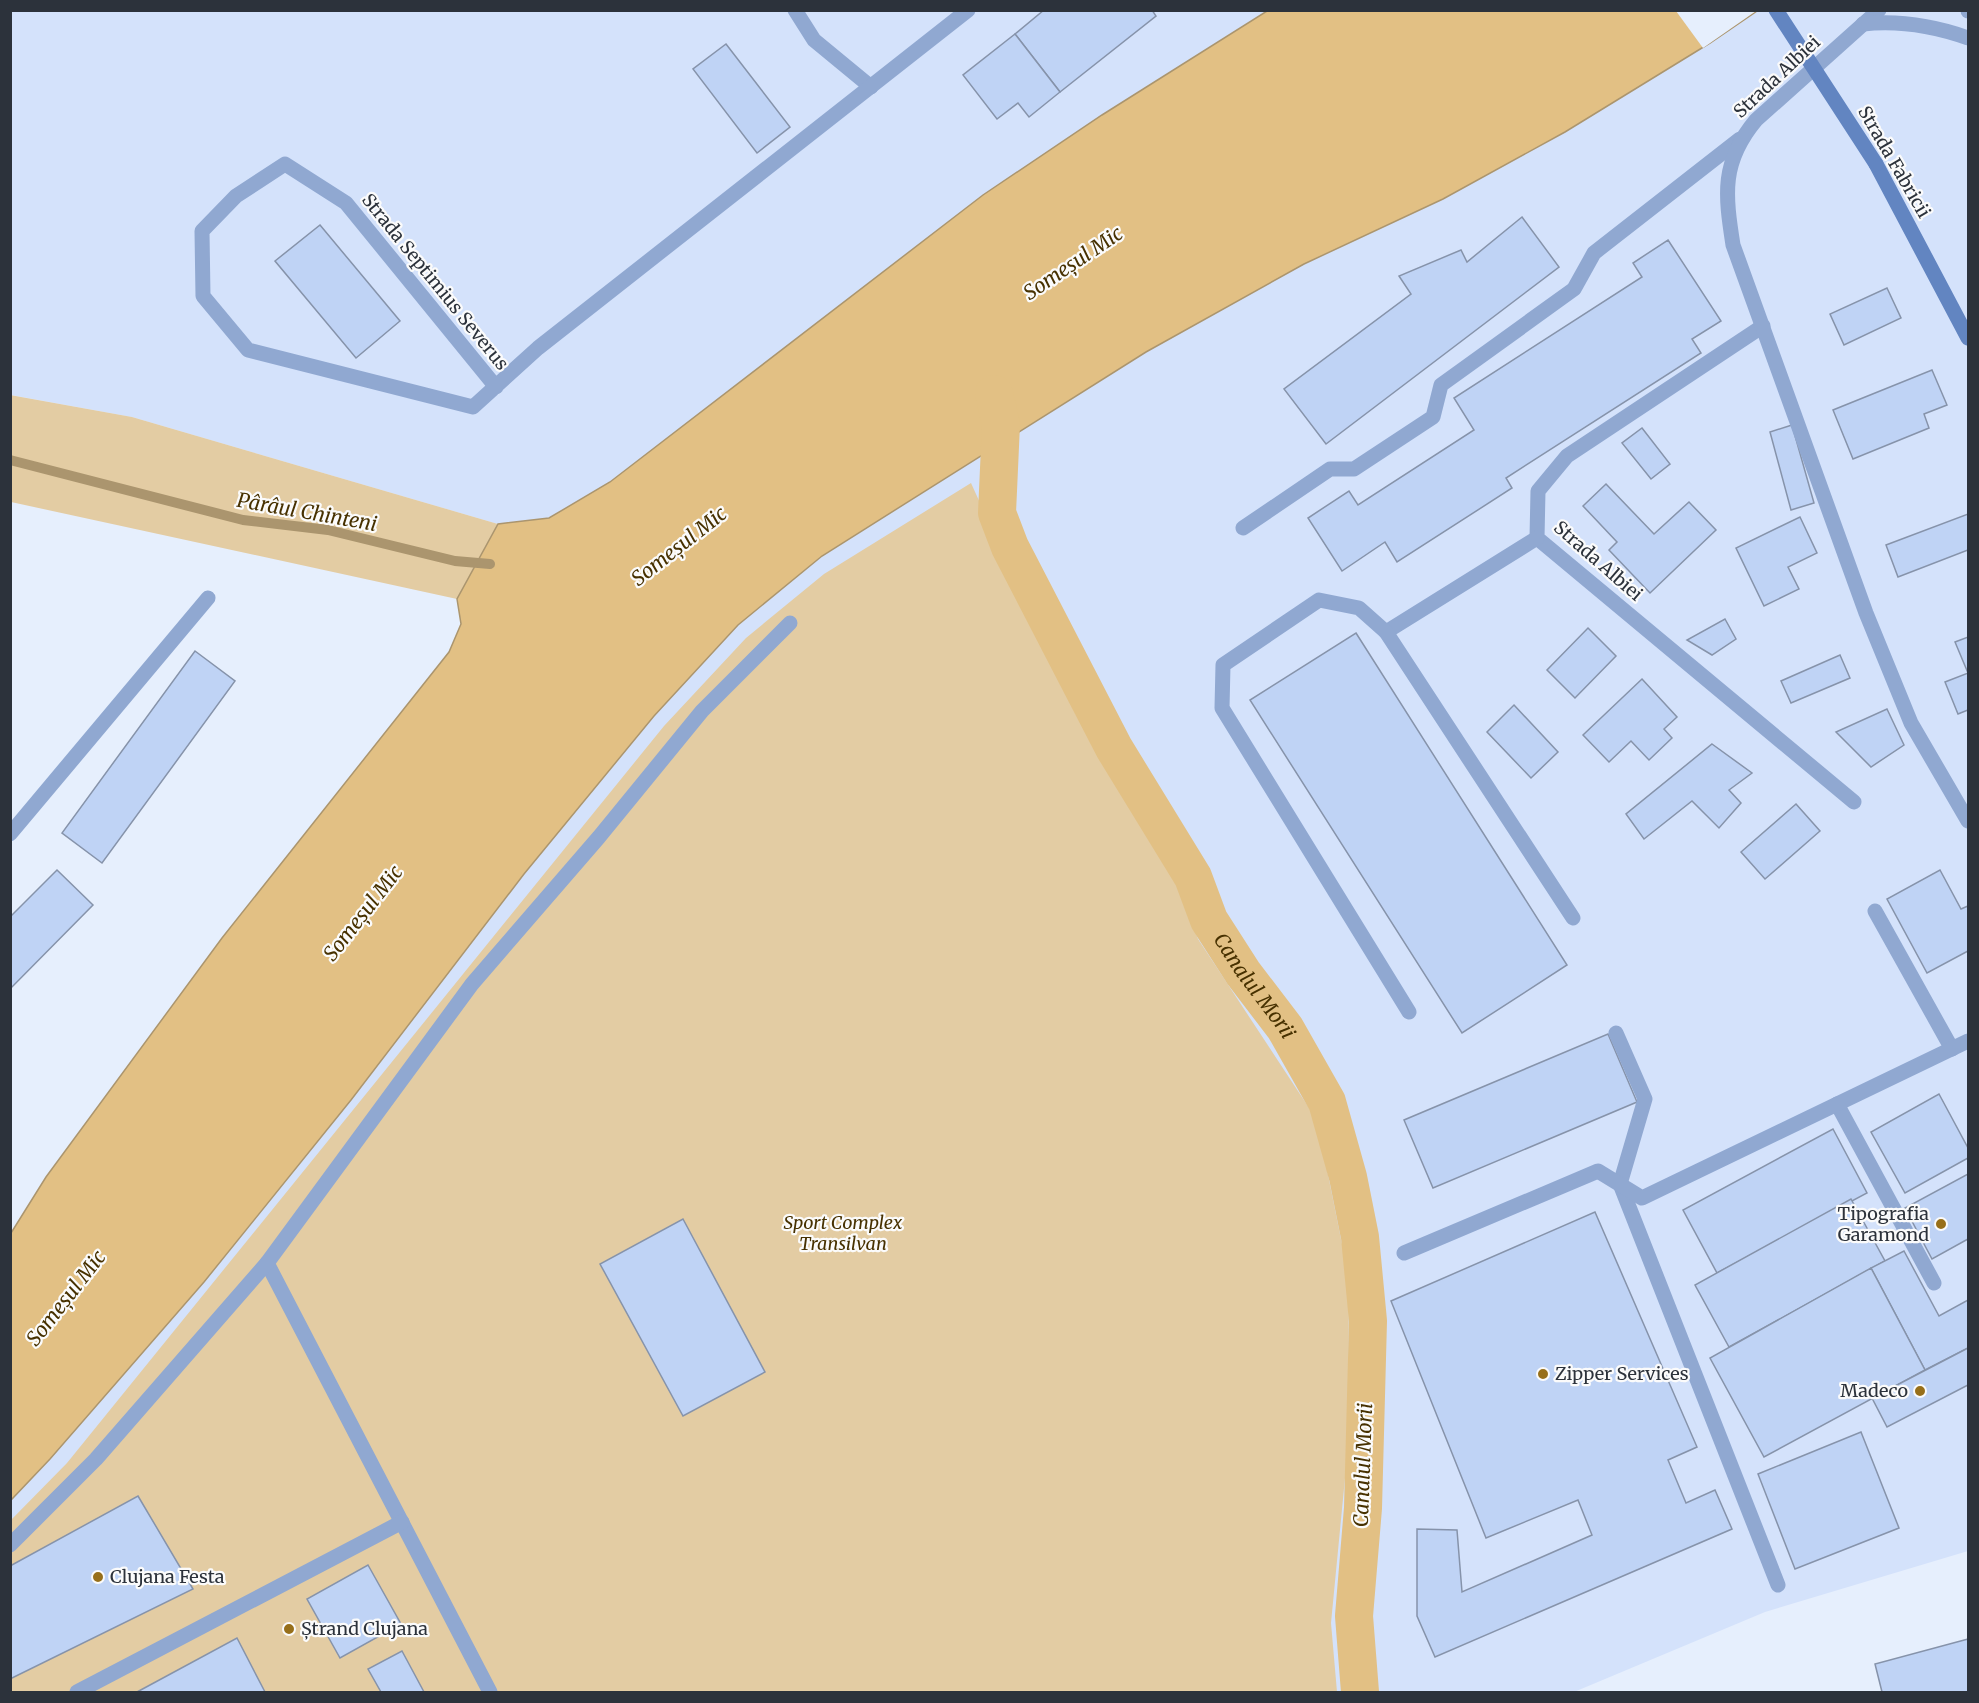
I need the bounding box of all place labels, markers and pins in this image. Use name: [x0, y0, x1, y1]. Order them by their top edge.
place label: Tipografia Garamond: [1838, 1202, 1929, 1246]
marker: Tipografia Garamond: [1934, 1217, 1948, 1231]
place label: Zipper Services: [1555, 1362, 1689, 1385]
marker: Zipper Services: [1536, 1367, 1550, 1381]
place label: Madeco: [1840, 1379, 1908, 1402]
marker: Madeco: [1913, 1384, 1927, 1398]
place label: Clujana Festa: [110, 1565, 225, 1588]
marker: Clujana Festa: [91, 1570, 105, 1584]
place label: Ștrand Clujana: [301, 1617, 428, 1640]
marker: Ștrand Clujana: [282, 1622, 296, 1636]

